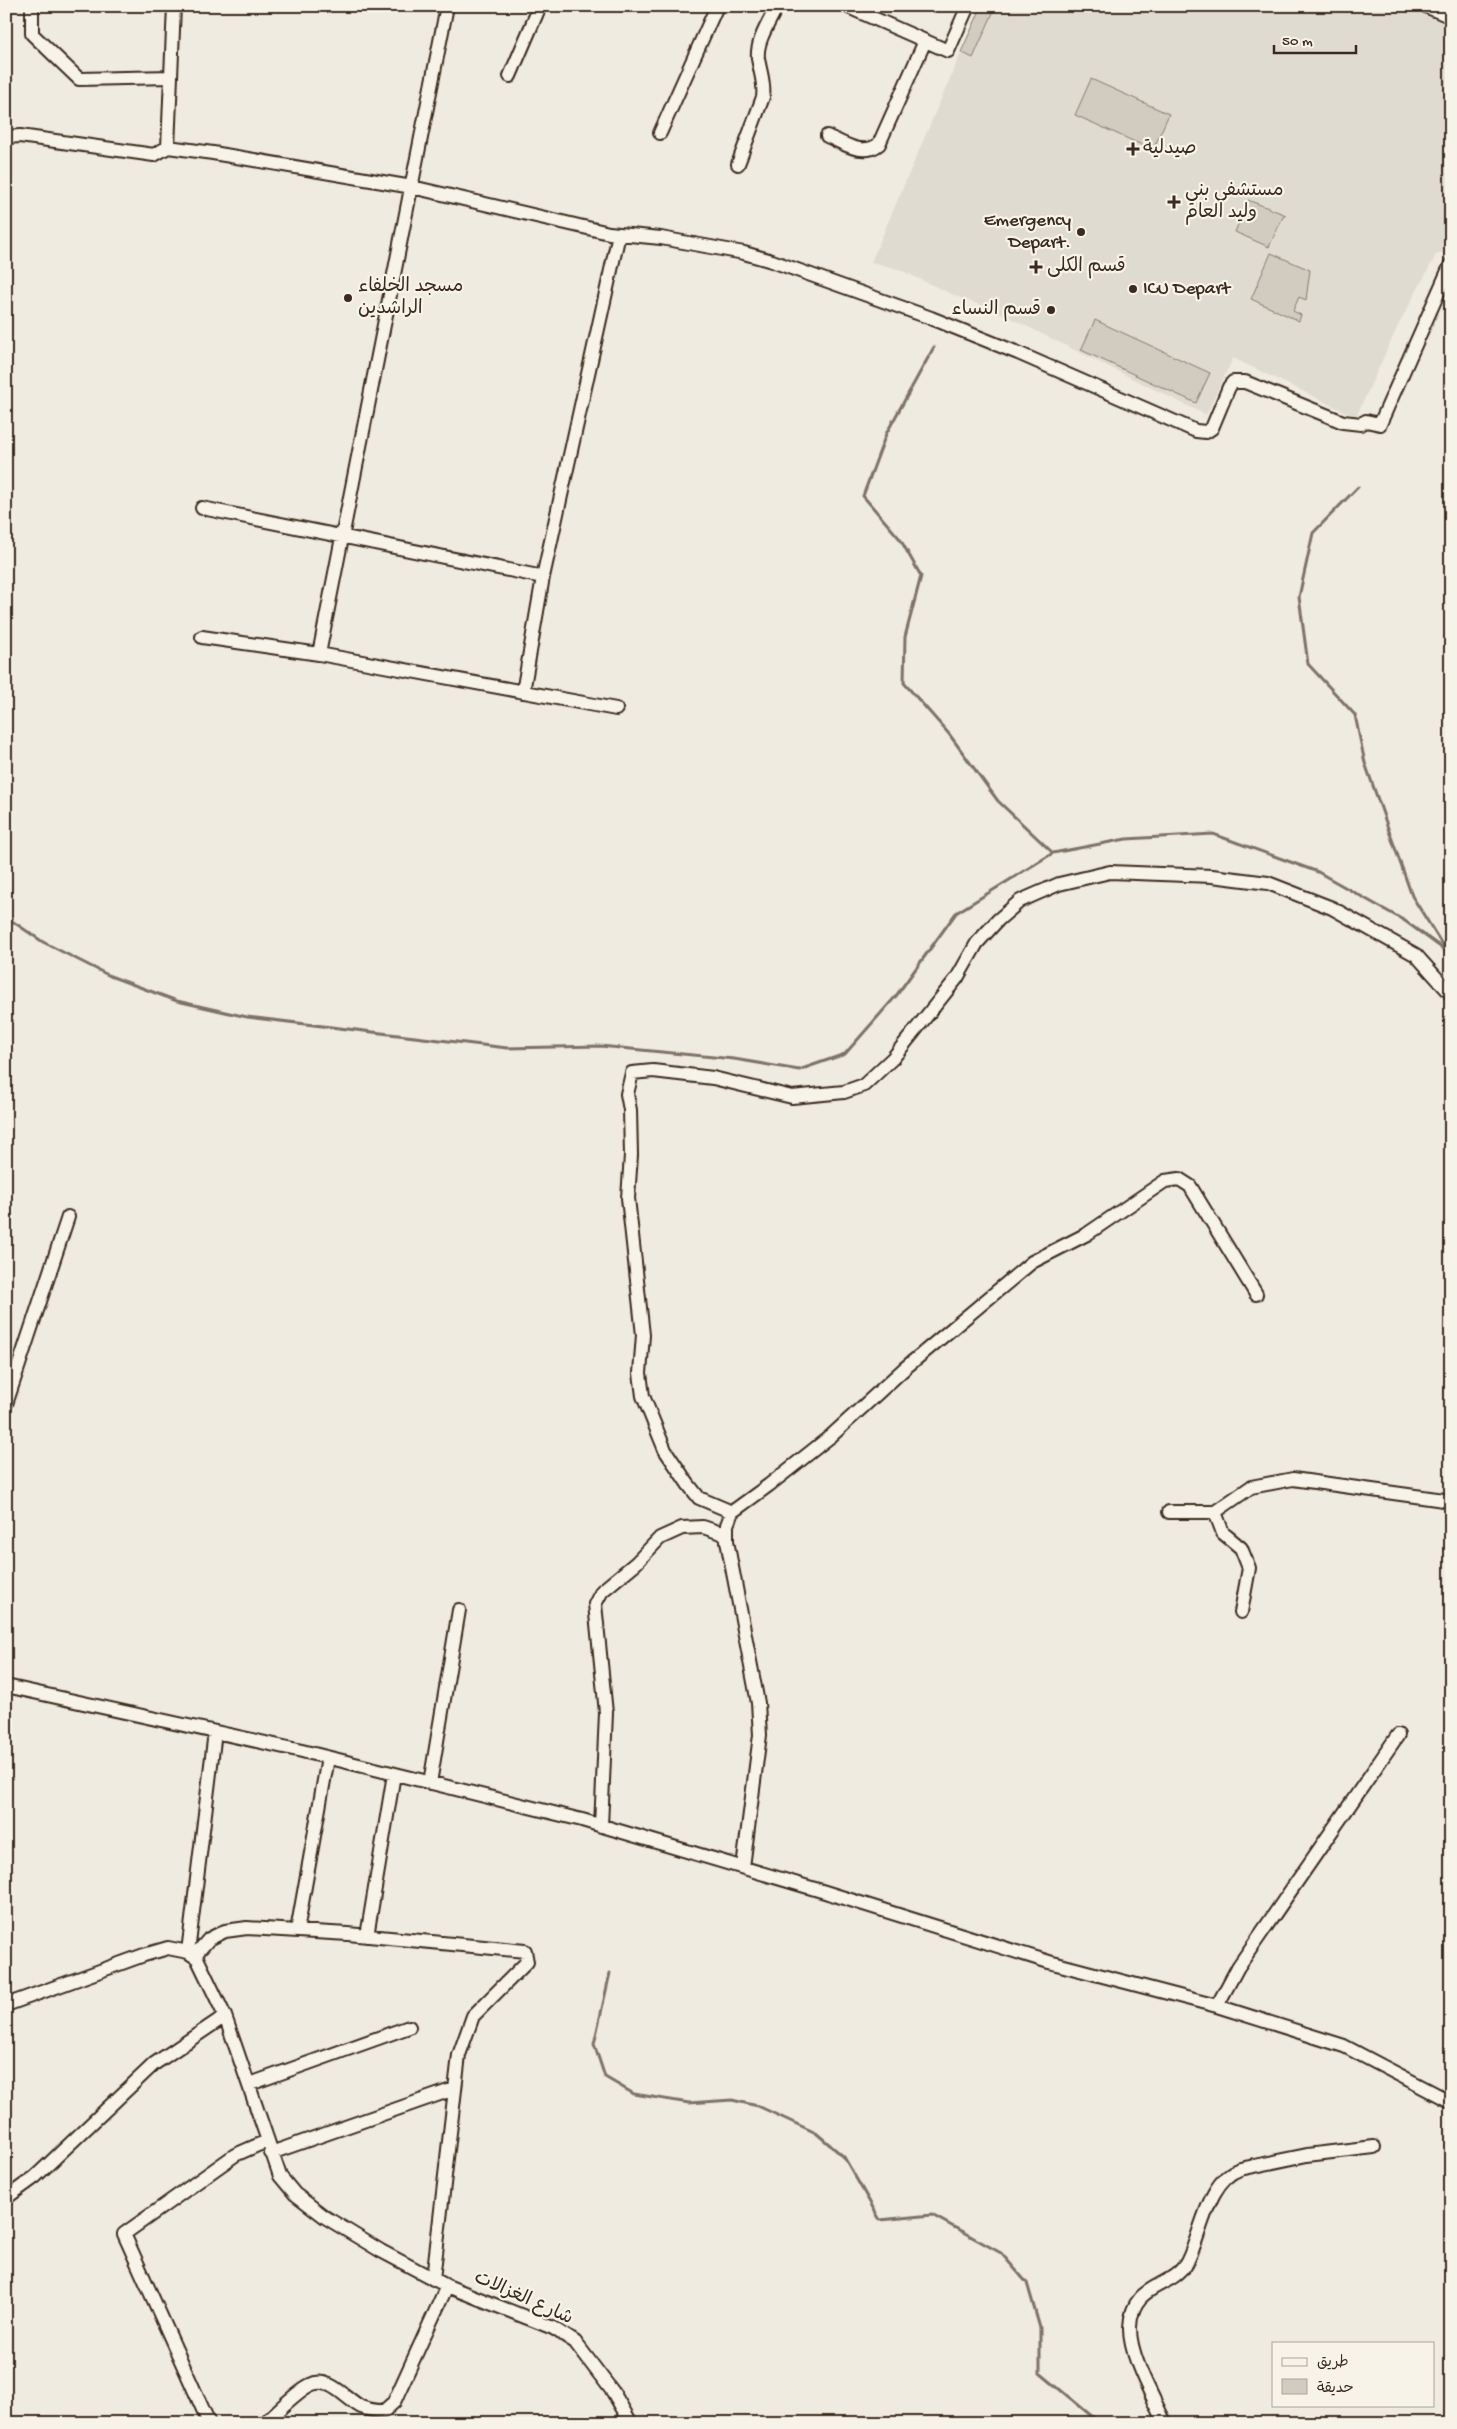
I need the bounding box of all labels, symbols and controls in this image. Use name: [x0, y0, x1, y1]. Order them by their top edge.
scale bar: [1274, 22, 1357, 54]
text: 50 m: [1282, 33, 1313, 51]
place label: صيدلية: [1143, 138, 1196, 161]
marker: صيدلية: [1127, 143, 1139, 155]
place label: مستشفى بني وليد العام: [1185, 180, 1283, 225]
marker: مستشفى بني وليد العام: [1167, 195, 1181, 209]
place label: Emergency Depart.: [984, 210, 1072, 255]
marker: Emergency Depart.: [1075, 226, 1087, 238]
place label: قسم الكلى: [1047, 256, 1126, 279]
marker: قسم الكلى: [1029, 260, 1043, 274]
place label: مسجد الخلفاء الراشدين: [358, 276, 463, 321]
place label: ICU Depart: [1143, 278, 1232, 301]
marker: ICU Depart: [1127, 283, 1139, 295]
marker: مسجد الخلفاء الراشدين: [342, 292, 354, 304]
place label: قسم النساء: [952, 299, 1041, 322]
marker: قسم النساء: [1045, 304, 1057, 316]
street label: شارع الغزالات: [470, 2267, 576, 2331]
legend: [1272, 2342, 1434, 2406]
text: طريق: [1317, 2354, 1349, 2372]
text: حديقة: [1317, 2380, 1354, 2398]

